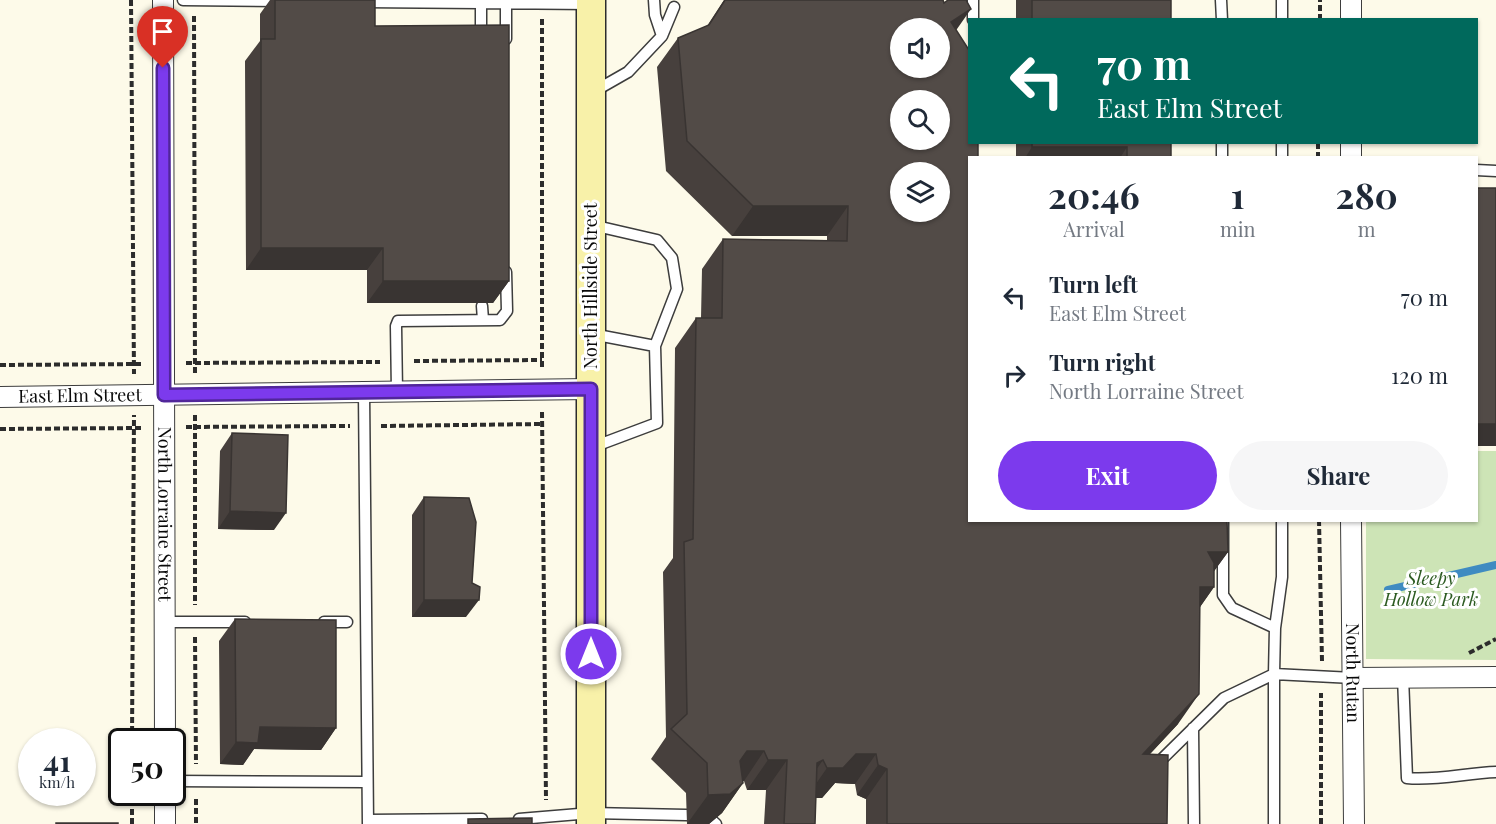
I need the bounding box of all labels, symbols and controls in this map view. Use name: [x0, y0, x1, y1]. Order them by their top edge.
pin: [137, 6, 188, 68]
icon: arrive: [146, 15, 179, 48]
map controls: [890, 18, 950, 222]
button: sound: [890, 18, 950, 78]
text: 70 m: [1097, 35, 1191, 91]
icon: left: [998, 42, 1076, 120]
text: East Elm Street: [1097, 89, 1282, 125]
button: search: [890, 90, 950, 150]
button: layers: [890, 162, 950, 222]
text: 20:46: [1048, 170, 1140, 218]
text: 1: [1231, 170, 1245, 218]
text: 280: [1336, 170, 1398, 218]
street label: North Hillside Street: [578, 202, 602, 369]
text: Arrival: [1063, 215, 1125, 242]
text: min: [1220, 215, 1255, 242]
text: m: [1358, 215, 1376, 242]
text: Turn left: [1049, 269, 1138, 299]
icon: left: [998, 281, 1031, 314]
text: 70 m: [1401, 282, 1448, 312]
text: East Elm Street: [1049, 299, 1186, 326]
text: Turn right: [1049, 347, 1155, 377]
icon: right: [998, 359, 1031, 392]
text: 120 m: [1391, 360, 1448, 390]
text: North Lorraine Street: [1049, 377, 1244, 404]
street label: East Elm Street: [18, 382, 143, 408]
street label: North Lorraine Street: [153, 426, 178, 602]
button: Exit: [998, 441, 1217, 510]
button: Share: [1229, 441, 1448, 510]
park label: Sleepy Hollow Park: [1383, 566, 1478, 611]
position arrow: [559, 622, 623, 686]
street label: North Rutan: [1341, 623, 1366, 723]
speed limit sign: 50: [108, 728, 186, 806]
text: 41: [43, 740, 71, 780]
text: km/h: [39, 772, 75, 792]

